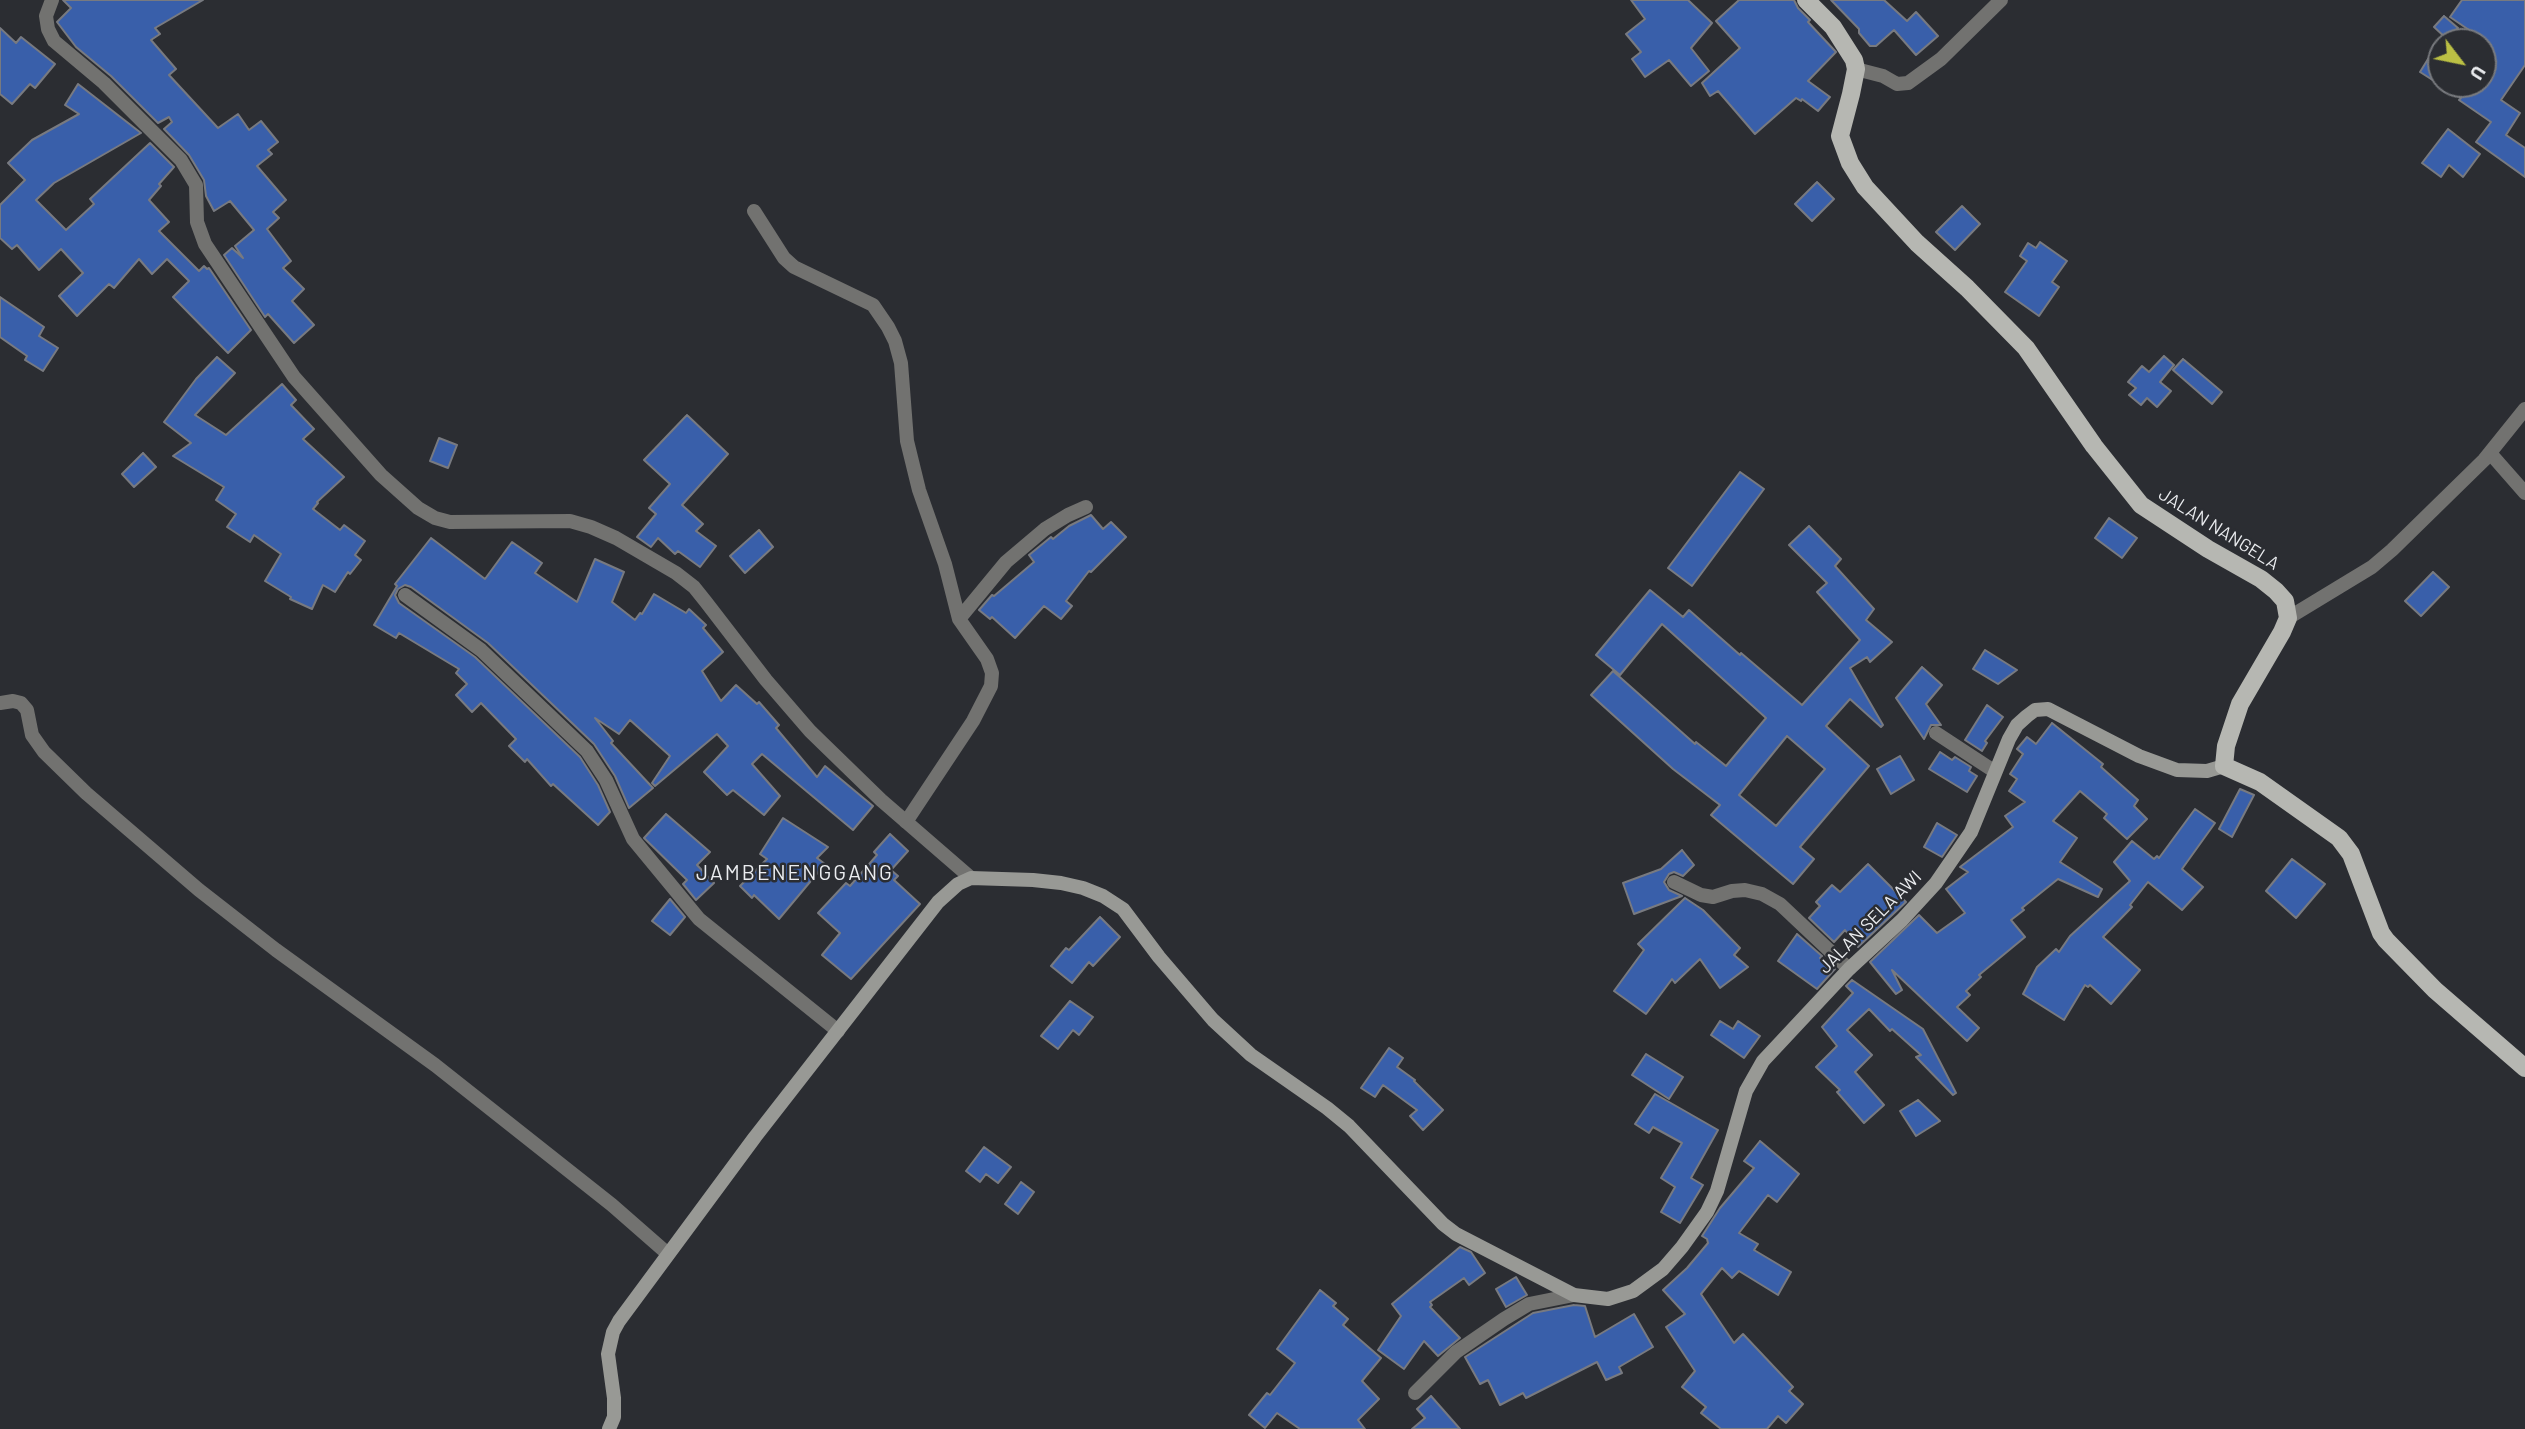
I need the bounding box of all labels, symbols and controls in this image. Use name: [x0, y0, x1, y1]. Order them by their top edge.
north arrow: [2427, 28, 2497, 98]
text: U: [2466, 62, 2491, 84]
street label: JALAN NANGELA: [2155, 483, 2283, 575]
district label: JAMBENENGGANG: [698, 860, 892, 886]
street label: JALAN SELA AWI: [1814, 866, 1926, 978]

